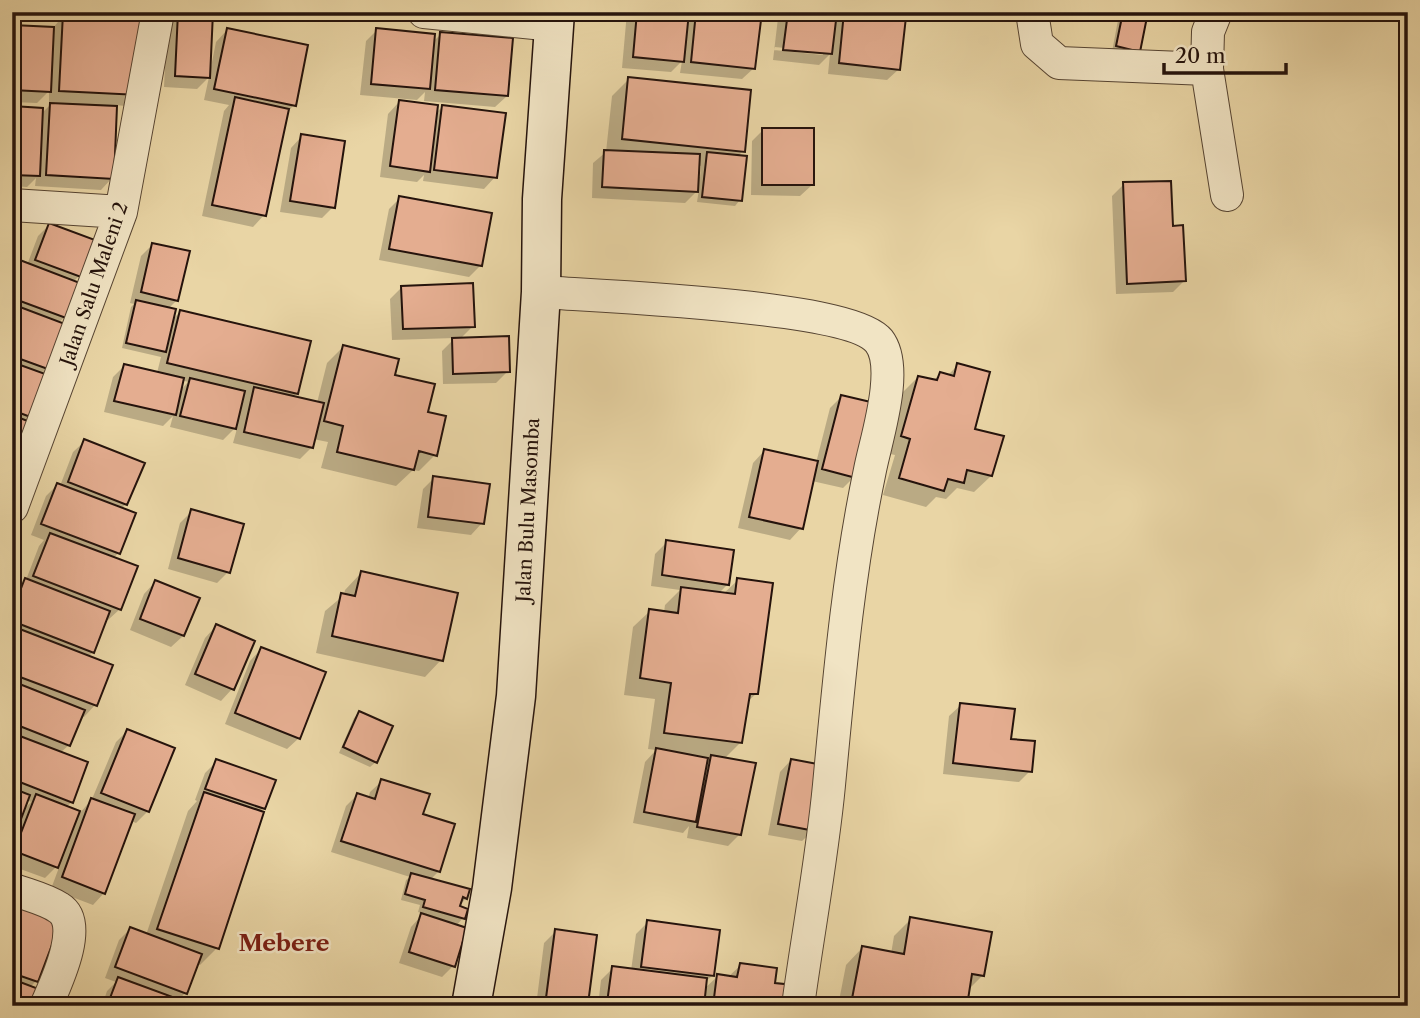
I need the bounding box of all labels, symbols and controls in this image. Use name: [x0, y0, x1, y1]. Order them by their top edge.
scale bar: [1164, 32, 1287, 76]
text: 20 m: [1175, 43, 1226, 68]
street label: Jalan Salu Maleni 2: [54, 199, 133, 372]
street label: Jalan Bulu Masomba: [512, 417, 544, 606]
district label: Mebere: [238, 929, 330, 957]

